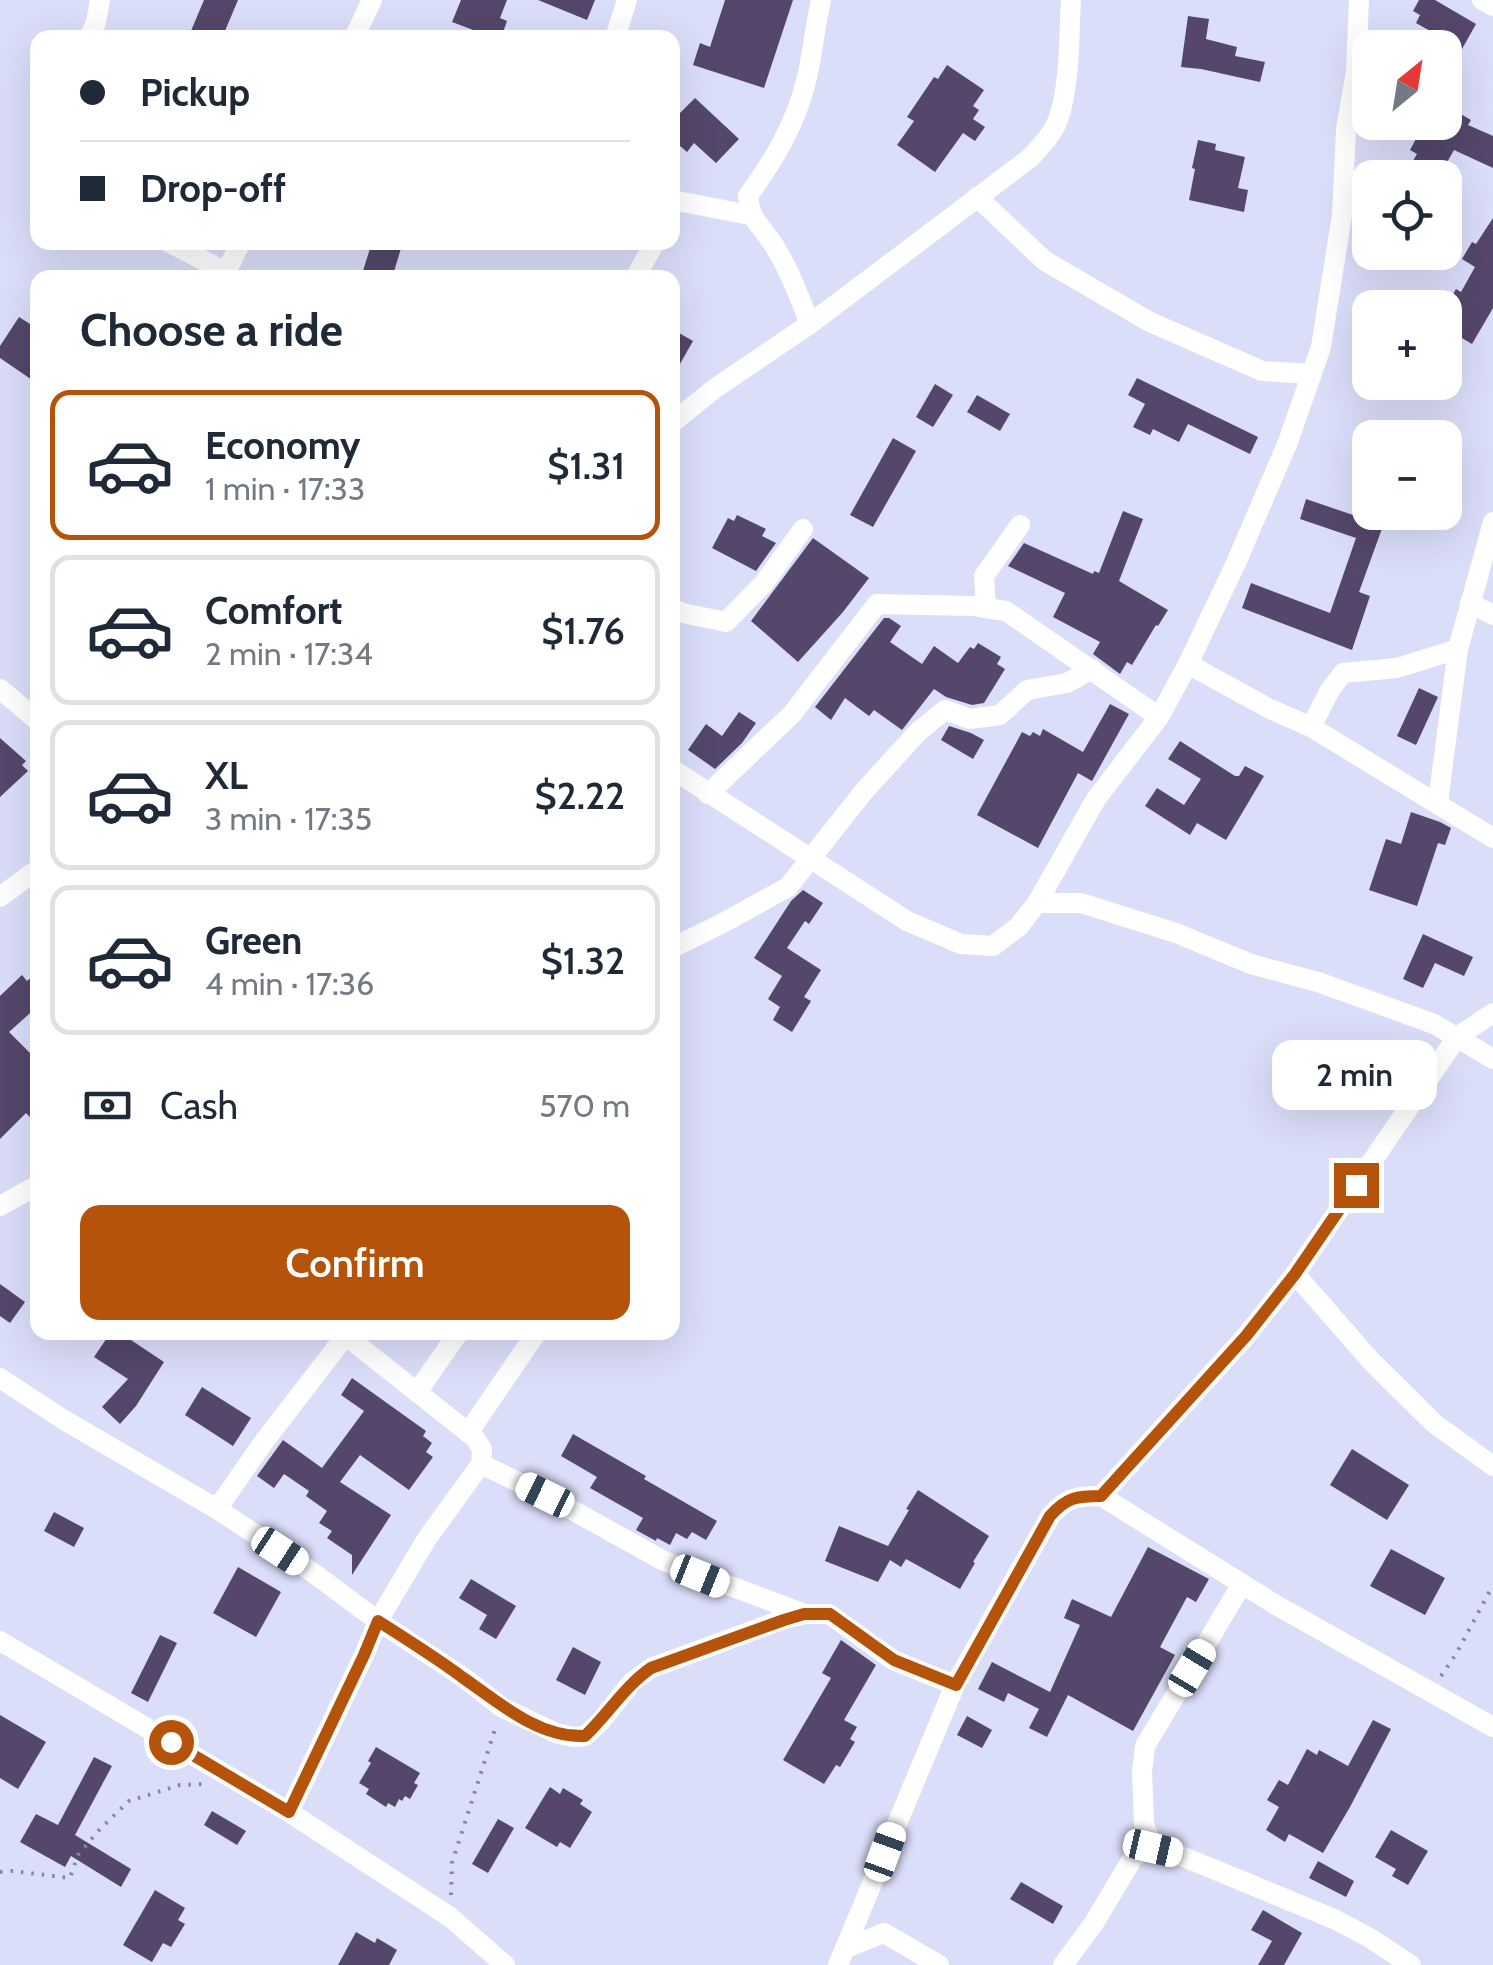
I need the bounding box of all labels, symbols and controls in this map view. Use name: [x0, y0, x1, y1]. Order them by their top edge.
north arrow: [1352, 30, 1462, 140]
map controls: [1352, 30, 1462, 530]
text: Pickup: [140, 69, 250, 116]
button: locate: [1352, 160, 1462, 270]
text: Drop-off: [140, 165, 286, 212]
button: +: [1352, 290, 1462, 400]
text: Choose a ride: [80, 303, 343, 357]
icon: car: [85, 420, 175, 510]
button: −: [1352, 420, 1462, 530]
text: Economy: [205, 422, 360, 469]
text: $1.31: [547, 442, 625, 489]
text: 1 min · 17:33: [205, 469, 365, 508]
icon: car: [85, 585, 175, 675]
text: Comfort: [205, 587, 342, 634]
text: $1.76: [541, 607, 625, 654]
text: 2 min · 17:34: [205, 634, 373, 673]
icon: car: [85, 750, 175, 840]
text: XL: [205, 752, 248, 799]
text: $2.22: [535, 772, 625, 819]
text: 3 min · 17:35: [205, 799, 372, 838]
icon: car: [85, 915, 175, 1005]
text: Green: [205, 917, 302, 964]
text: $1.32: [541, 937, 625, 984]
text: 4 min · 17:36: [205, 964, 374, 1003]
callout: 2 min: [1274, 1040, 1438, 1110]
text: 2 min: [1316, 1055, 1393, 1094]
icon: cash: [80, 1078, 135, 1133]
text: Cash: [160, 1082, 238, 1129]
text: 570 m: [539, 1086, 630, 1125]
route end: [1334, 1163, 1379, 1208]
button: Confirm: [80, 1205, 630, 1320]
car: [511, 1468, 579, 1522]
car: [247, 1522, 313, 1580]
car: [667, 1551, 733, 1601]
car: [1164, 1635, 1220, 1701]
route start: [149, 1720, 194, 1765]
car: [861, 1819, 909, 1885]
car: [1120, 1827, 1186, 1869]

